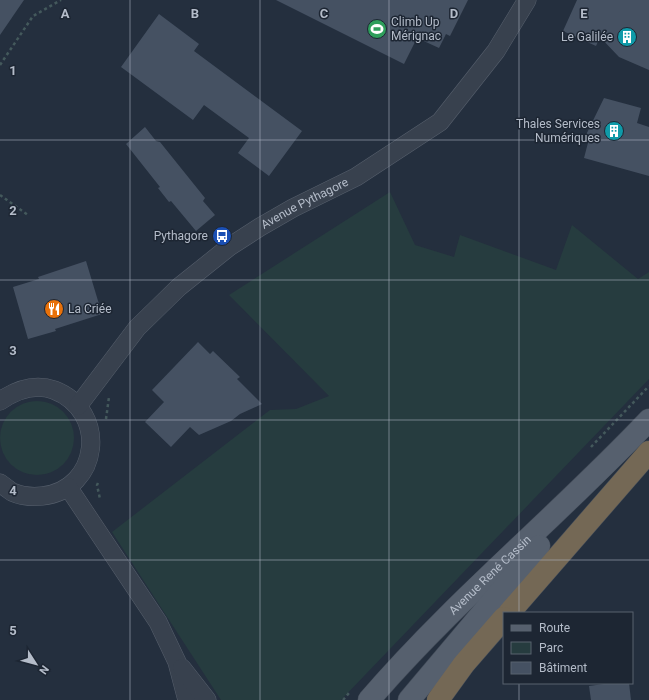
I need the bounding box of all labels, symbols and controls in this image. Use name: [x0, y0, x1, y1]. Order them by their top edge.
text: A: [61, 6, 70, 21]
text: B: [191, 6, 199, 21]
text: C: [320, 6, 329, 21]
text: D: [450, 6, 458, 21]
text: E: [580, 6, 588, 21]
place label: Climb Up Mérignac: [391, 15, 441, 43]
sports icon: Climb Up Mérignac: [366, 18, 388, 40]
building icon: Le Galilée: [616, 26, 638, 48]
place label: Le Galilée: [561, 30, 613, 44]
text: 1: [9, 63, 17, 78]
place label: Thales Services Numériques: [516, 117, 600, 145]
building icon: Thales Services Numériques: [603, 120, 625, 142]
street label: Avenue Pythagore: [258, 175, 351, 232]
text: 2: [9, 203, 17, 218]
bus stop icon: Pythagore: [211, 225, 233, 247]
place label: Pythagore: [154, 229, 208, 243]
restaurant icon: La Criée: [43, 298, 65, 320]
place label: La Criée: [68, 302, 112, 316]
text: 3: [9, 343, 17, 358]
text: 4: [9, 483, 17, 498]
street label: Avenue René Cassin: [446, 533, 534, 618]
legend: [503, 612, 633, 684]
text: Route: [539, 621, 570, 635]
text: 5: [9, 623, 17, 638]
text: Parc: [539, 641, 563, 655]
north arrow: [16, 644, 56, 684]
text: Bâtiment: [539, 661, 587, 675]
text: N: [36, 663, 51, 677]

